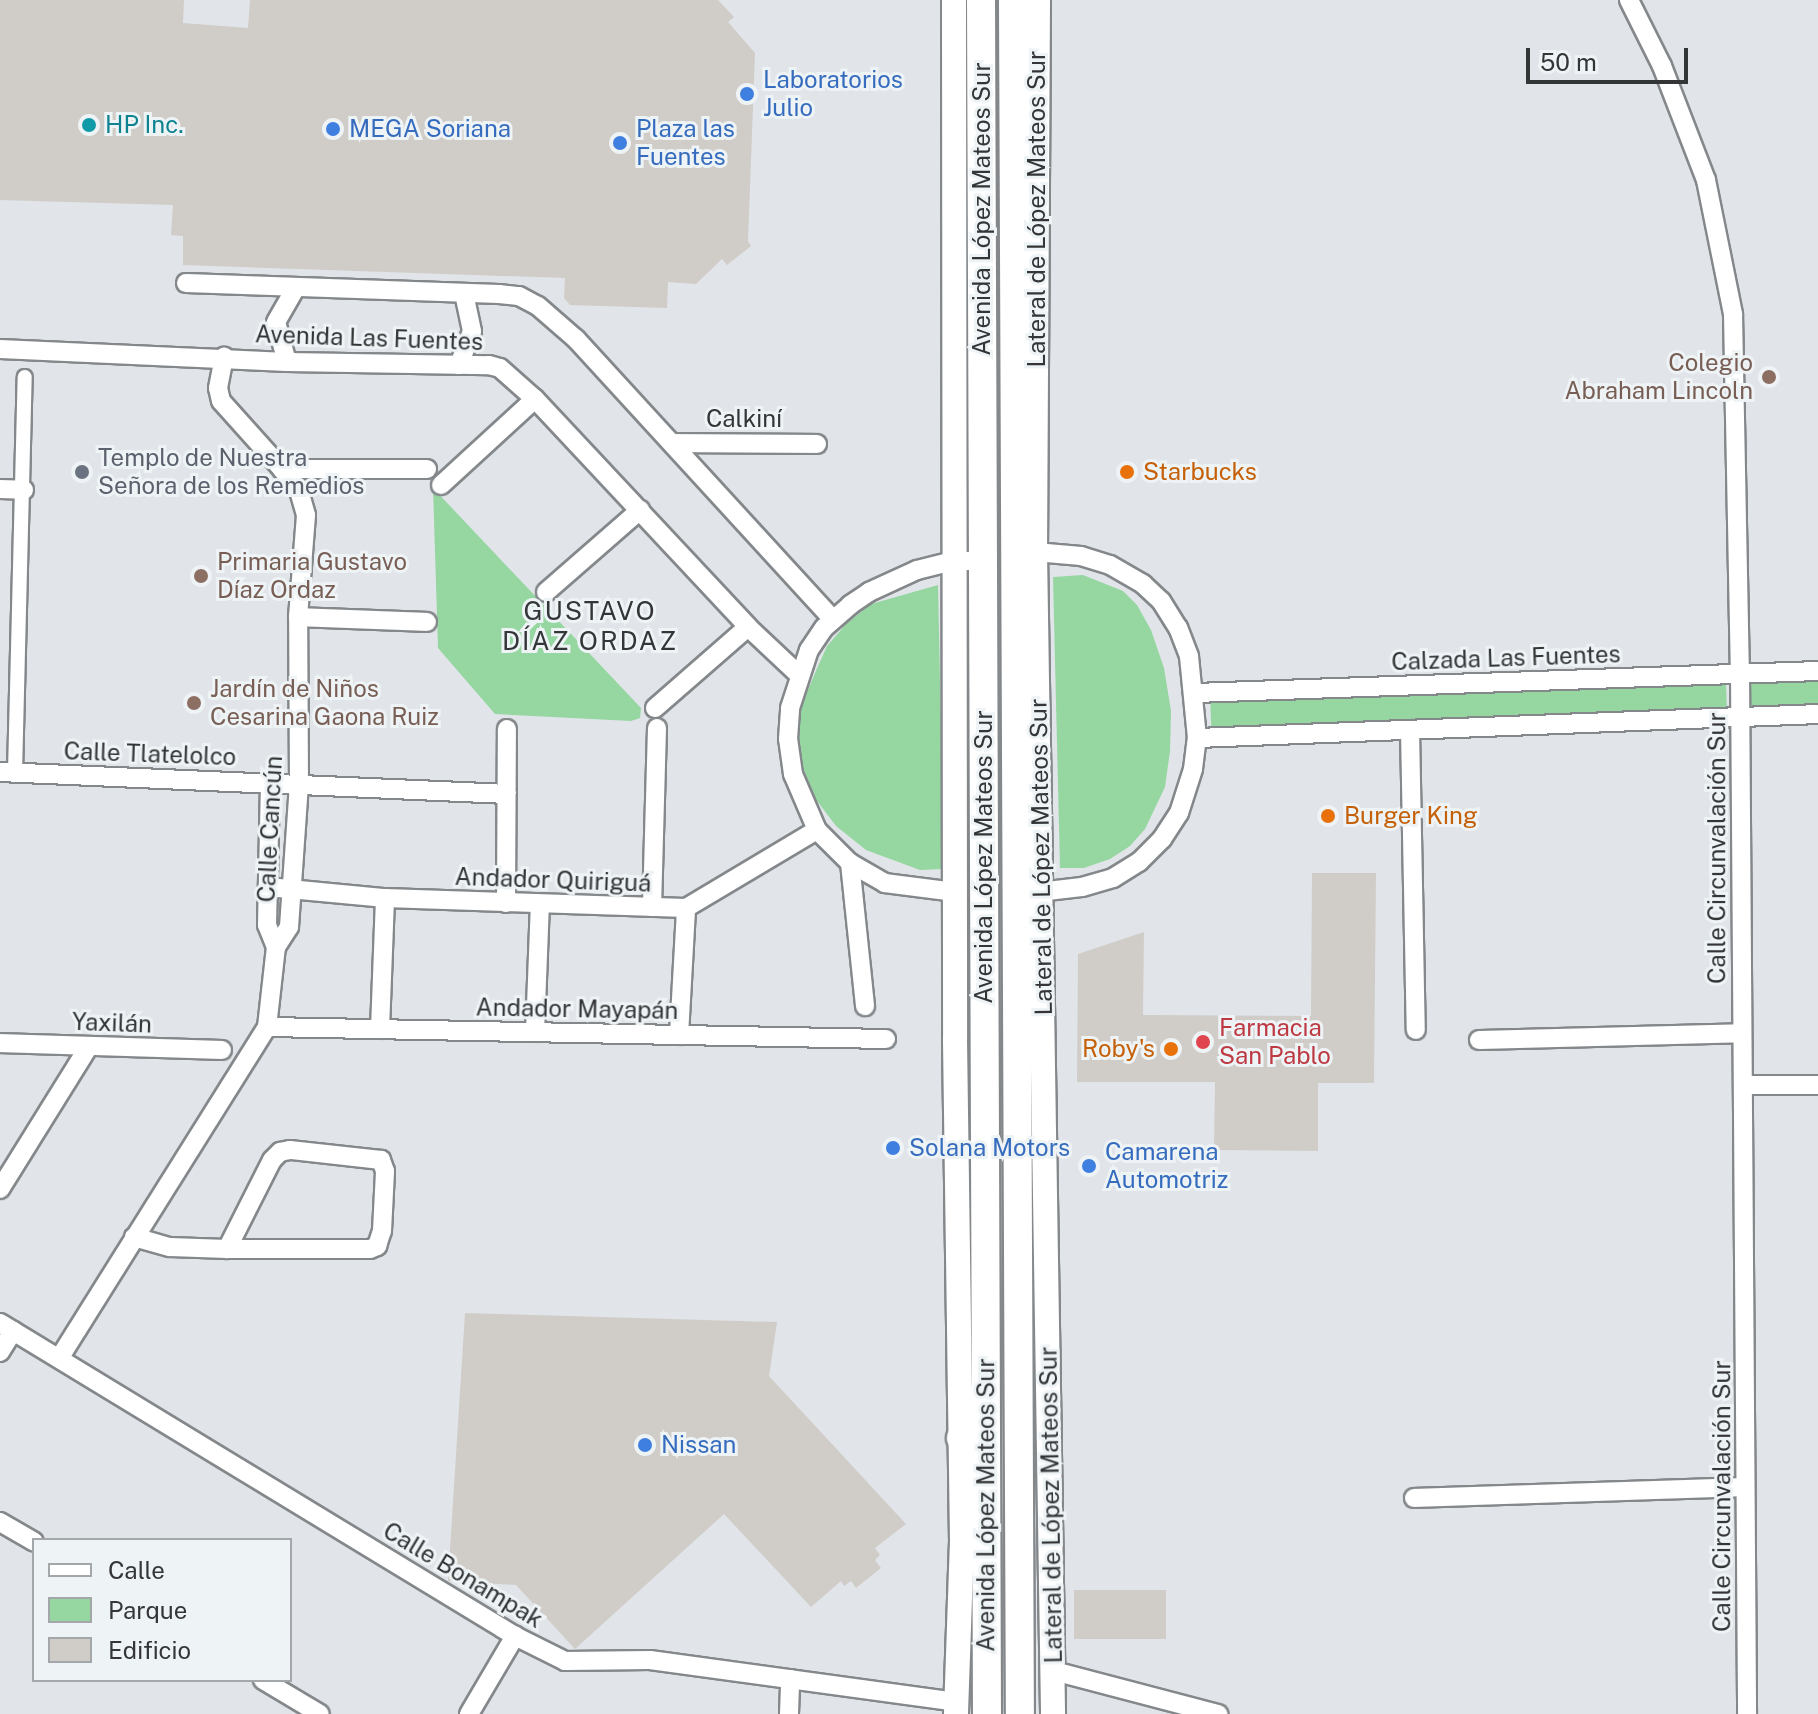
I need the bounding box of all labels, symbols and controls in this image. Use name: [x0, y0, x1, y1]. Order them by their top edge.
scale bar: [1530, 32, 1692, 82]
text: 50 m: [1540, 48, 1597, 76]
street label: Lateral de López Mateos Sur: [1023, 50, 1051, 368]
street label: Avenida López Mateos Sur: [968, 62, 996, 356]
place label: Laboratorios Julio: [763, 66, 903, 122]
marker: Laboratorios Julio: [738, 85, 756, 103]
place label: HP Inc.: [105, 111, 184, 139]
place label: MEGA Soriana: [349, 115, 511, 143]
place label: Plaza las Fuentes: [636, 115, 735, 171]
marker: HP Inc.: [80, 116, 98, 134]
marker: MEGA Soriana: [324, 120, 342, 138]
marker: Plaza las Fuentes: [611, 134, 629, 152]
street label: Avenida Las Fuentes: [254, 320, 484, 356]
place label: Colegio Abraham Lincoln: [1564, 349, 1753, 405]
marker: Colegio Abraham Lincoln: [1760, 368, 1778, 386]
street label: Calkiní: [706, 405, 782, 433]
place label: Templo de Nuestra Señora de los Remedios: [98, 444, 365, 500]
place label: Starbucks: [1143, 458, 1257, 486]
marker: Templo de Nuestra Señora de los Remedios: [73, 463, 91, 481]
marker: Starbucks: [1118, 463, 1136, 481]
place label: Primaria Gustavo Díaz Ordaz: [217, 548, 407, 604]
marker: Primaria Gustavo Díaz Ordaz: [192, 567, 210, 585]
district label: GUSTAVO DÍAZ ORDAZ: [502, 595, 678, 656]
street label: Calzada Las Fuentes: [1391, 640, 1621, 676]
place label: Jardín de Niños Cesarina Gaona Ruiz: [210, 675, 439, 731]
marker: Jardín de Niños Cesarina Gaona Ruiz: [185, 694, 203, 712]
street label: Lateral de López Mateos Sur: [1024, 698, 1058, 1016]
street label: Avenida López Mateos Sur: [970, 710, 998, 1004]
street label: Calle Circunvalación Sur: [1703, 712, 1731, 984]
street label: Calle Tlatelolco: [63, 737, 237, 771]
street label: Calle Cancún: [252, 755, 288, 903]
place label: Burger King: [1344, 802, 1478, 830]
marker: Burger King: [1319, 807, 1337, 825]
street label: Andador Quiriguá: [454, 862, 652, 898]
street label: Andador Mayapán: [475, 993, 679, 1025]
street label: Yaxilán: [72, 1007, 152, 1039]
place label: Farmacia San Pablo: [1219, 1014, 1331, 1070]
marker: Farmacia San Pablo: [1194, 1033, 1212, 1051]
place label: Roby's: [1082, 1035, 1155, 1063]
marker: Roby's: [1162, 1040, 1180, 1058]
place label: Solana Motors: [909, 1134, 1070, 1162]
place label: Camarena Automotriz: [1105, 1138, 1228, 1194]
marker: Solana Motors: [884, 1139, 902, 1157]
marker: Camarena Automotriz: [1080, 1157, 1098, 1175]
street label: Lateral de López Mateos Sur: [1034, 1346, 1068, 1664]
street label: Avenida López Mateos Sur: [972, 1358, 1000, 1652]
street label: Calle Circunvalación Sur: [1708, 1360, 1736, 1632]
place label: Nissan: [661, 1431, 736, 1459]
marker: Nissan: [636, 1436, 654, 1454]
street label: Calle Bonampak: [378, 1516, 548, 1634]
legend: [32, 1538, 292, 1682]
text: Calle: [108, 1556, 165, 1584]
text: Parque: [108, 1596, 187, 1624]
text: Edificio: [108, 1636, 191, 1664]

